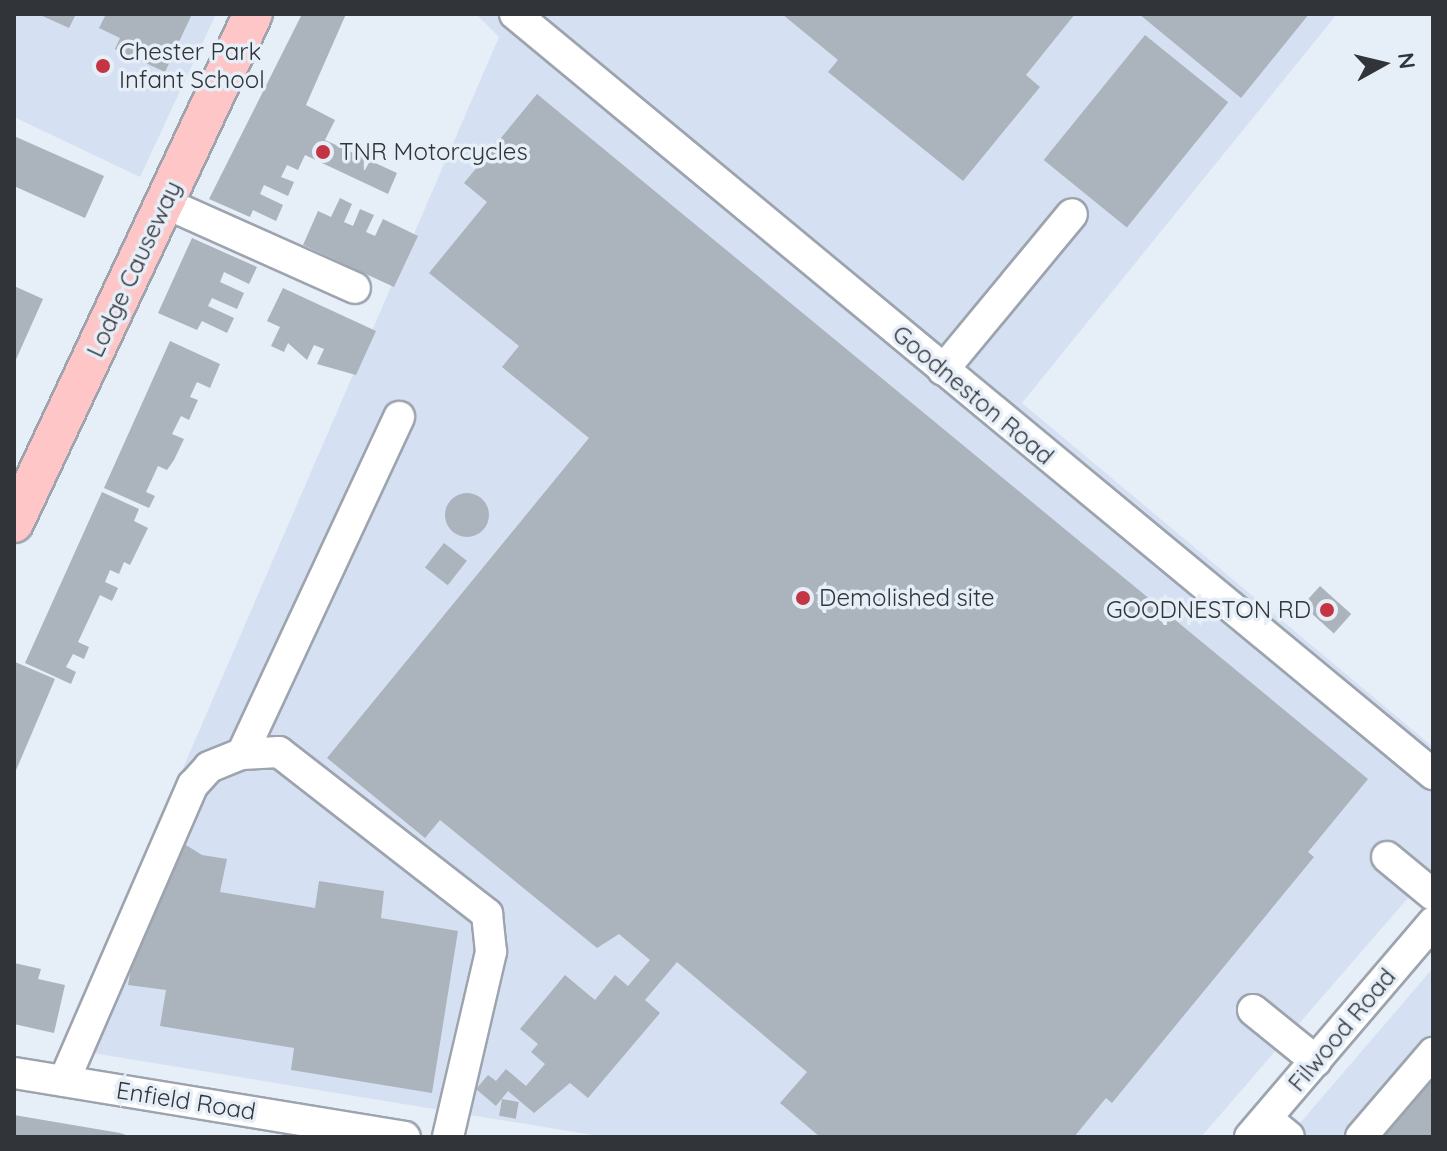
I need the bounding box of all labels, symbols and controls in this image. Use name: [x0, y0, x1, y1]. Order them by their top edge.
north arrow: [1343, 24, 1423, 104]
place label: Chester Park Infant School: [119, 38, 265, 94]
text: N: [1392, 51, 1422, 71]
marker: Chester Park Infant School: [94, 57, 112, 75]
place label: TNR Motorcycles: [339, 138, 528, 166]
marker: TNR Motorcycles: [314, 143, 332, 161]
street label: Lodge Causeway: [81, 176, 187, 362]
street label: Goodneston Road: [887, 319, 1059, 471]
place label: Demolished site: [819, 584, 995, 612]
marker: Demolished site: [794, 589, 812, 607]
place label: GOODNESTON RD: [1106, 596, 1311, 624]
marker: GOODNESTON RD: [1318, 601, 1336, 619]
street label: Filwood Road: [1282, 963, 1402, 1097]
street label: Enfield Road: [114, 1076, 258, 1126]

